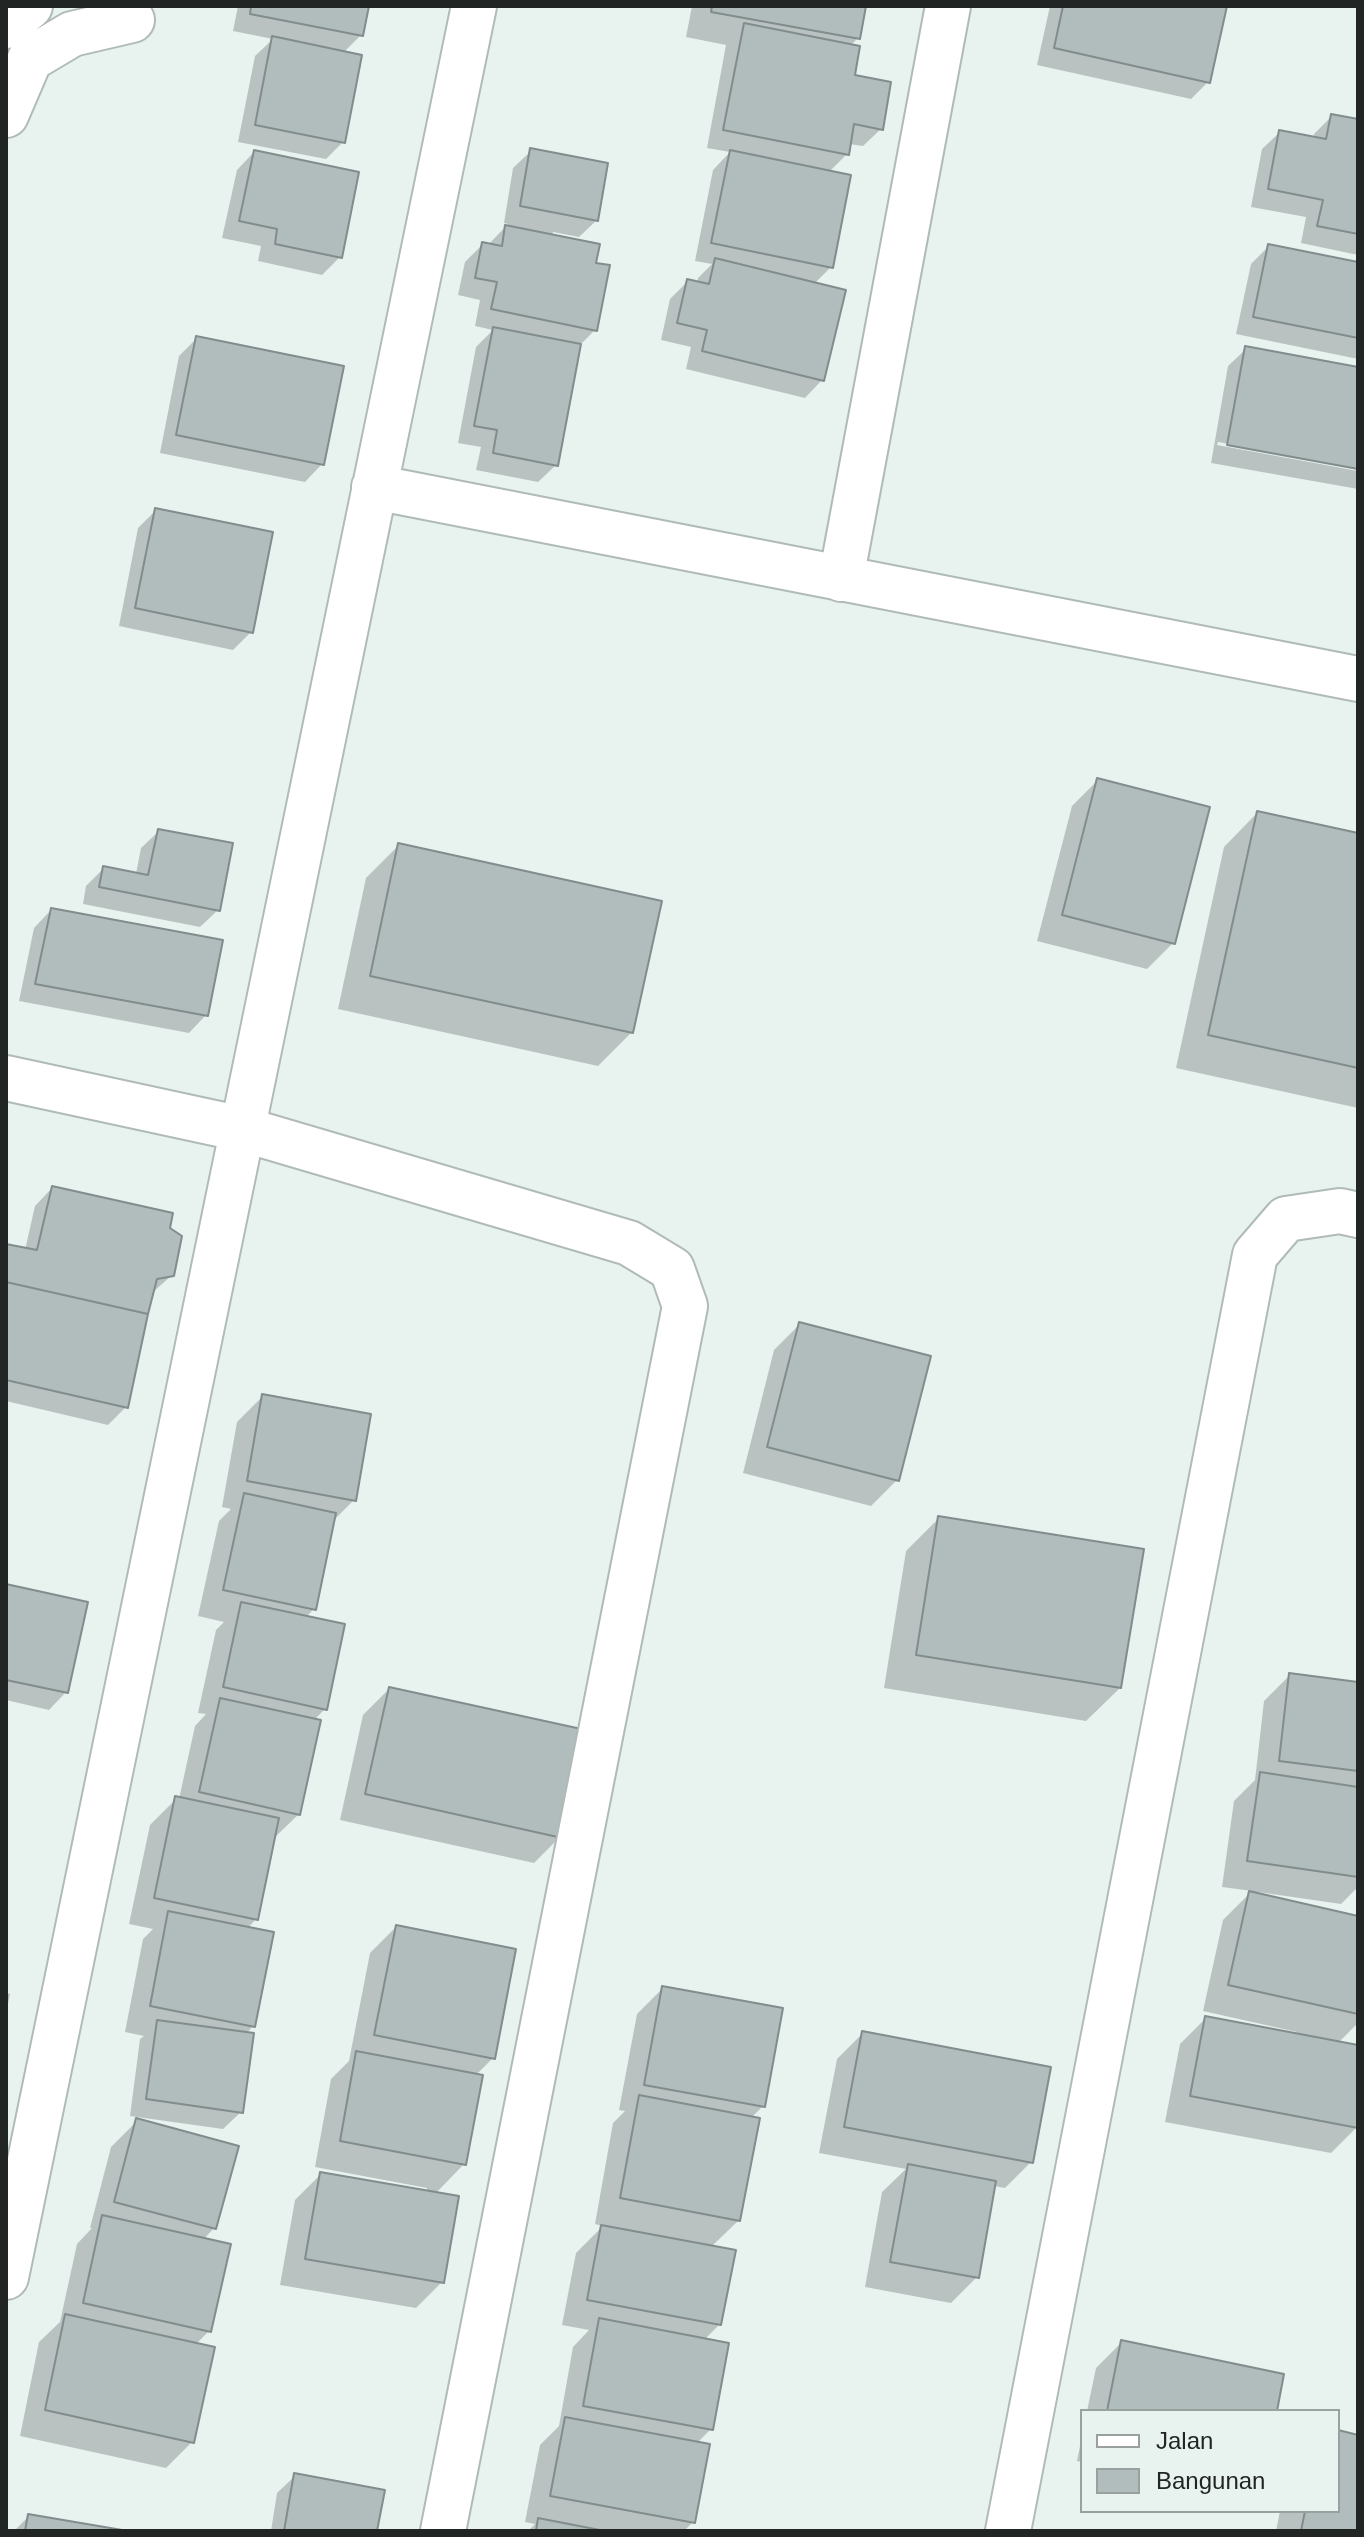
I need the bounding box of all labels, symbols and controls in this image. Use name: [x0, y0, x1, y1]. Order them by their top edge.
legend: [1080, 2409, 1340, 2513]
text: Jalan: [1156, 2427, 1213, 2454]
text: Bangunan: [1156, 2467, 1265, 2494]

